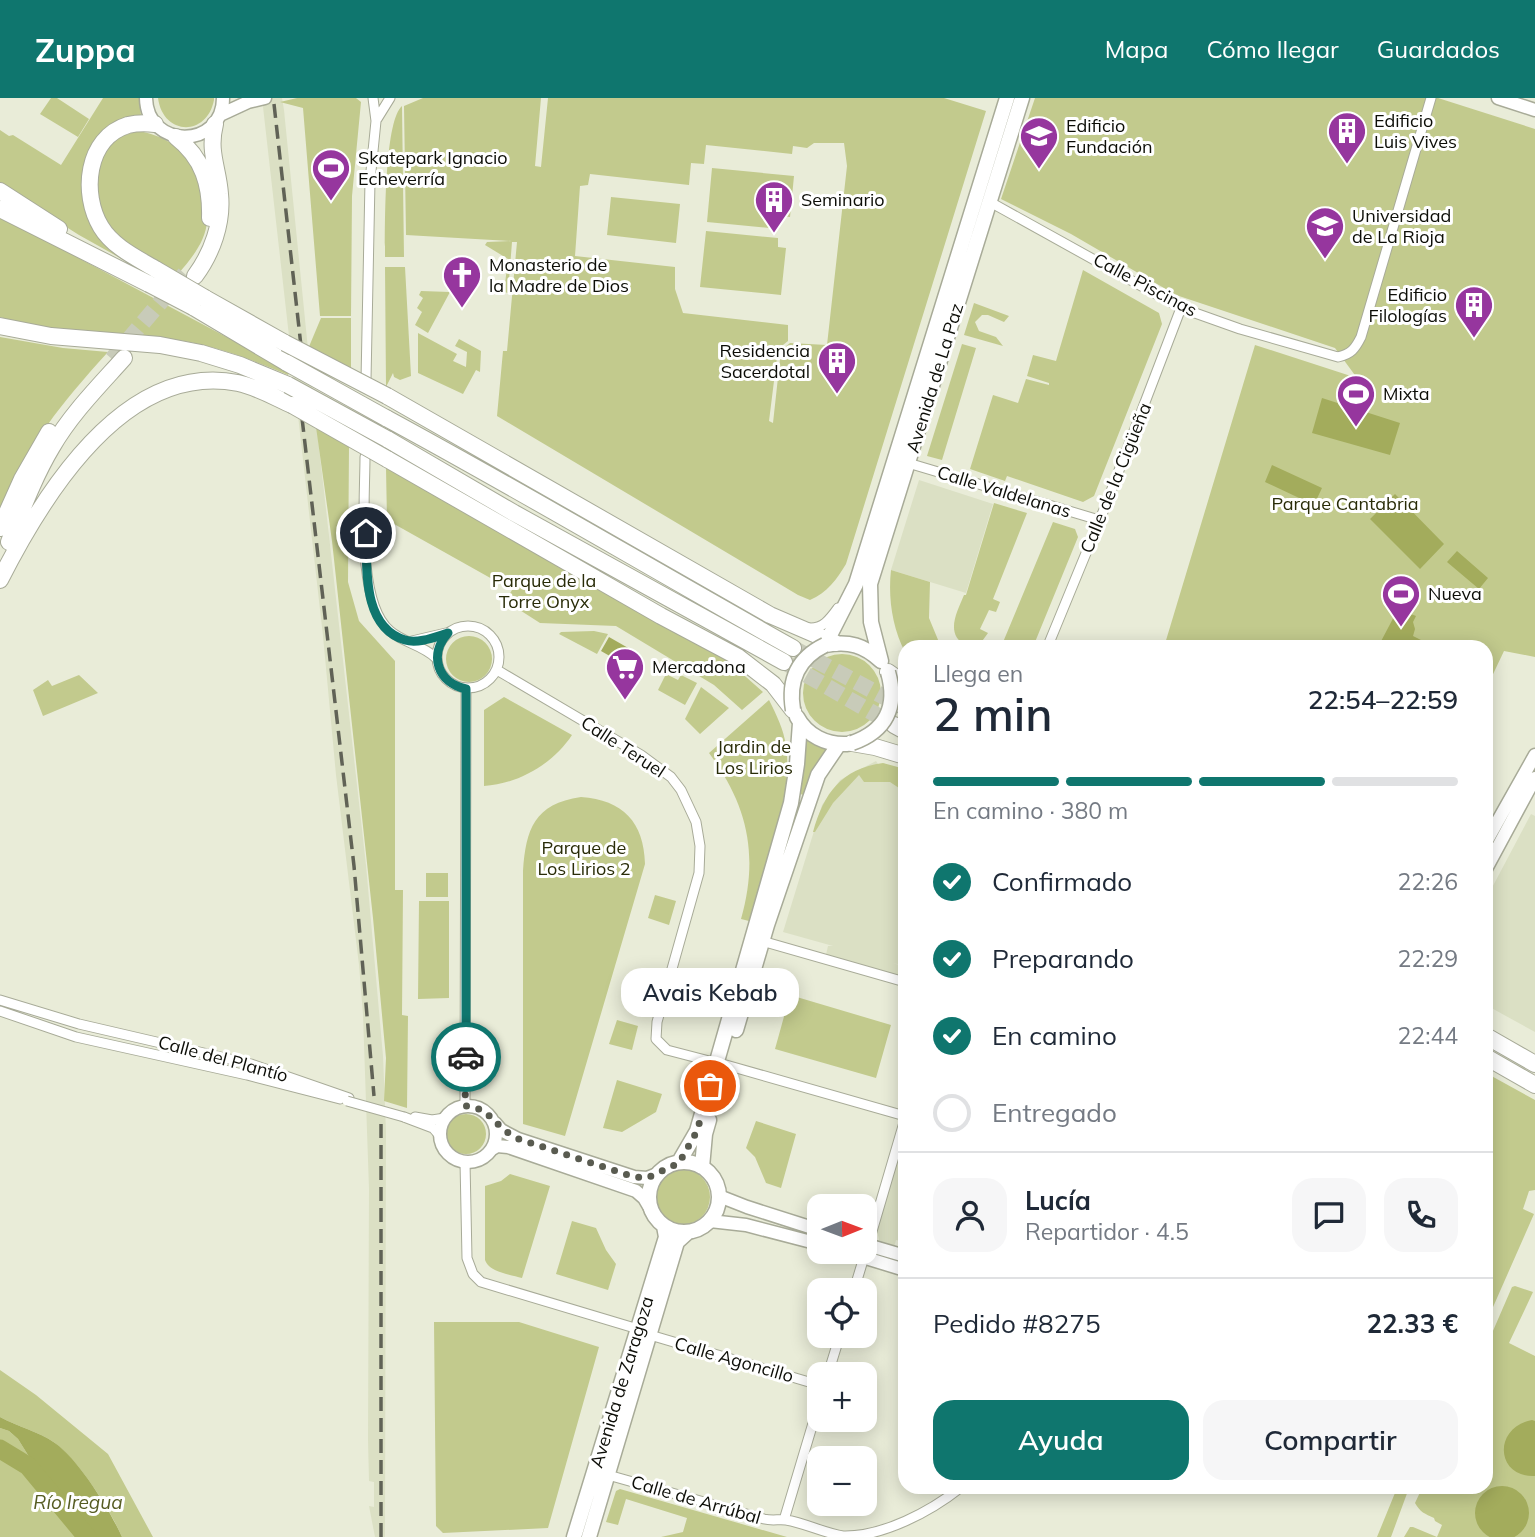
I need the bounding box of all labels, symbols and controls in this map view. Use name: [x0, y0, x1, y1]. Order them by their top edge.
text: Zuppa: [35, 29, 136, 70]
text: Mapa: [1105, 34, 1168, 64]
text: Cómo llegar: [1206, 34, 1339, 64]
text: Guardados: [1377, 34, 1500, 64]
place label: Edificio Luis Vives: [1374, 109, 1457, 153]
building icon: Edificio Luis Vives: [1326, 110, 1368, 165]
place label: Edificio Fundación: [1066, 114, 1152, 158]
school or university icon: Edificio Fundación: [1018, 115, 1060, 170]
place label: Skatepark Ignacio Echeverría: [358, 146, 508, 190]
sports icon: Skatepark Ignacio Echeverría: [310, 147, 352, 202]
building icon: Seminario: [753, 179, 795, 234]
place label: Seminario: [801, 188, 885, 211]
place label: Universidad de La Rioja: [1352, 204, 1451, 248]
school or university icon: Universidad de La Rioja: [1304, 205, 1346, 260]
street label: Calle Piscinas: [1089, 248, 1201, 322]
place label: Monasterio de la Madre de Dios: [489, 253, 629, 297]
church icon: Monasterio de la Madre de Dios: [441, 254, 483, 309]
place label: Edificio Filologías: [1369, 283, 1447, 327]
building icon: Edificio Filologías: [1453, 284, 1495, 339]
street label: Avenida de La Paz: [901, 300, 968, 455]
place label: Residencia Sacerdotal: [720, 339, 810, 383]
building icon: Residencia Sacerdotal: [816, 340, 858, 395]
sports icon: Mixta: [1335, 373, 1377, 428]
place label: Mixta: [1383, 382, 1429, 405]
street label: Calle de la Cigüeña: [1075, 399, 1156, 556]
street label: Calle Valdelanas: [935, 460, 1074, 523]
park label: Parque Cantabria: [1271, 492, 1419, 515]
pin: [336, 503, 396, 563]
icon: home: [347, 514, 385, 552]
park label: Parque de la Torre Onyx: [492, 569, 596, 613]
sports icon: Nueva: [1380, 573, 1422, 628]
place label: Nueva: [1428, 582, 1482, 605]
supermarket icon: Mercadona: [604, 646, 646, 701]
place label: Mercadona: [652, 655, 746, 678]
text: Llega en: [933, 659, 1023, 688]
text: 22:54–22:59: [1308, 683, 1458, 716]
text: 2 min: [933, 685, 1052, 743]
street label: Calle Teruel: [577, 711, 670, 782]
park label: Jardin de Los Lirios: [715, 735, 793, 779]
text: En camino · 380 m: [933, 796, 1128, 825]
park label: Parque de Los Lirios 2: [537, 836, 631, 880]
icon: check: [933, 863, 971, 901]
text: Confirmado: [992, 865, 1132, 898]
text: 22:26: [1398, 867, 1458, 896]
icon: check: [933, 940, 971, 978]
text: Preparando: [992, 942, 1134, 975]
text: 22:29: [1398, 944, 1458, 973]
callout: Avais Kebab: [621, 967, 799, 1016]
text: Avais Kebab: [642, 978, 778, 1007]
icon: check: [933, 1017, 971, 1055]
text: En camino: [992, 1019, 1117, 1052]
text: 22:44: [1398, 1021, 1458, 1050]
courier: [431, 1022, 501, 1092]
street label: Calle del Plantío: [156, 1030, 291, 1087]
icon: car: [447, 1038, 485, 1076]
pin: [680, 1056, 740, 1116]
icon: bag: [691, 1067, 729, 1105]
text: Entregado: [992, 1096, 1117, 1129]
button: person: [933, 1178, 1007, 1252]
button: chat: [1292, 1178, 1366, 1252]
button: phone: [1384, 1178, 1458, 1252]
text: Lucía: [1025, 1184, 1091, 1217]
north arrow: [807, 1194, 877, 1264]
map controls: [807, 1194, 877, 1516]
text: Repartidor · 4.5: [1025, 1217, 1189, 1246]
button: locate: [807, 1278, 877, 1348]
street label: Avenida de Zaragoza: [584, 1293, 659, 1470]
text: Pedido #8275: [933, 1307, 1101, 1340]
text: 22.33 €: [1366, 1307, 1458, 1340]
street label: Calle Agoncillo: [672, 1332, 796, 1387]
button: +: [807, 1362, 877, 1432]
button: Ayuda: [933, 1400, 1189, 1480]
button: Compartir: [1203, 1400, 1458, 1480]
button: −: [807, 1446, 877, 1516]
street label: Calle de Arrúbal: [629, 1470, 764, 1529]
water label: Río Iregua: [33, 1490, 123, 1514]

